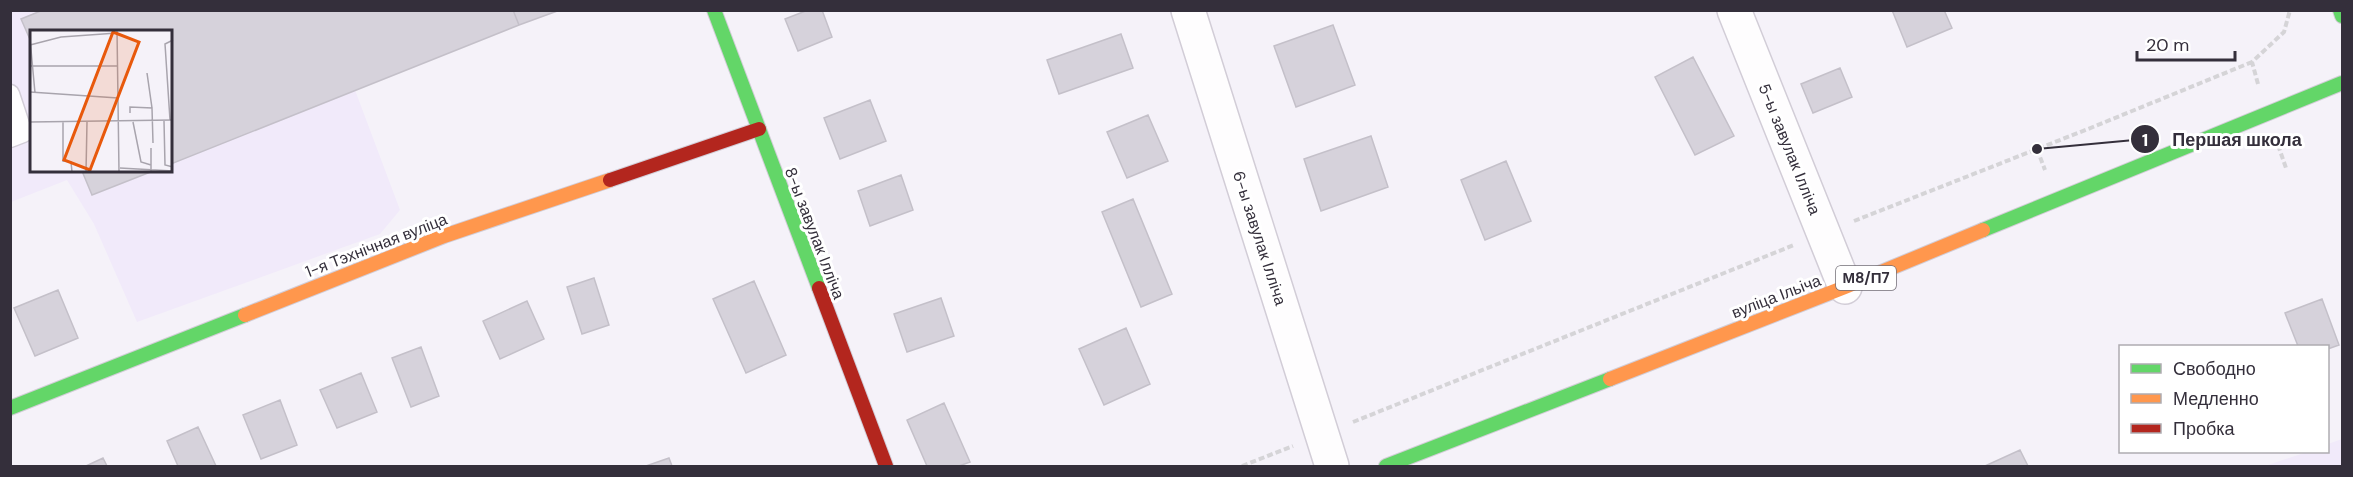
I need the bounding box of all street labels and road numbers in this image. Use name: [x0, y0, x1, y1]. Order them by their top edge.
street label: 5-ы завулак Ілліча: [1754, 81, 1825, 218]
street label: 8-ы завулак Ілліча: [780, 164, 849, 302]
street label: 6-ы завулак Ілліча: [1228, 168, 1291, 308]
street label: 1-я Тэхнічная вуліца: [302, 209, 450, 282]
road number: М8/П7: [1836, 266, 1896, 290]
street label: вуліца Ільіча: [1729, 270, 1824, 323]

